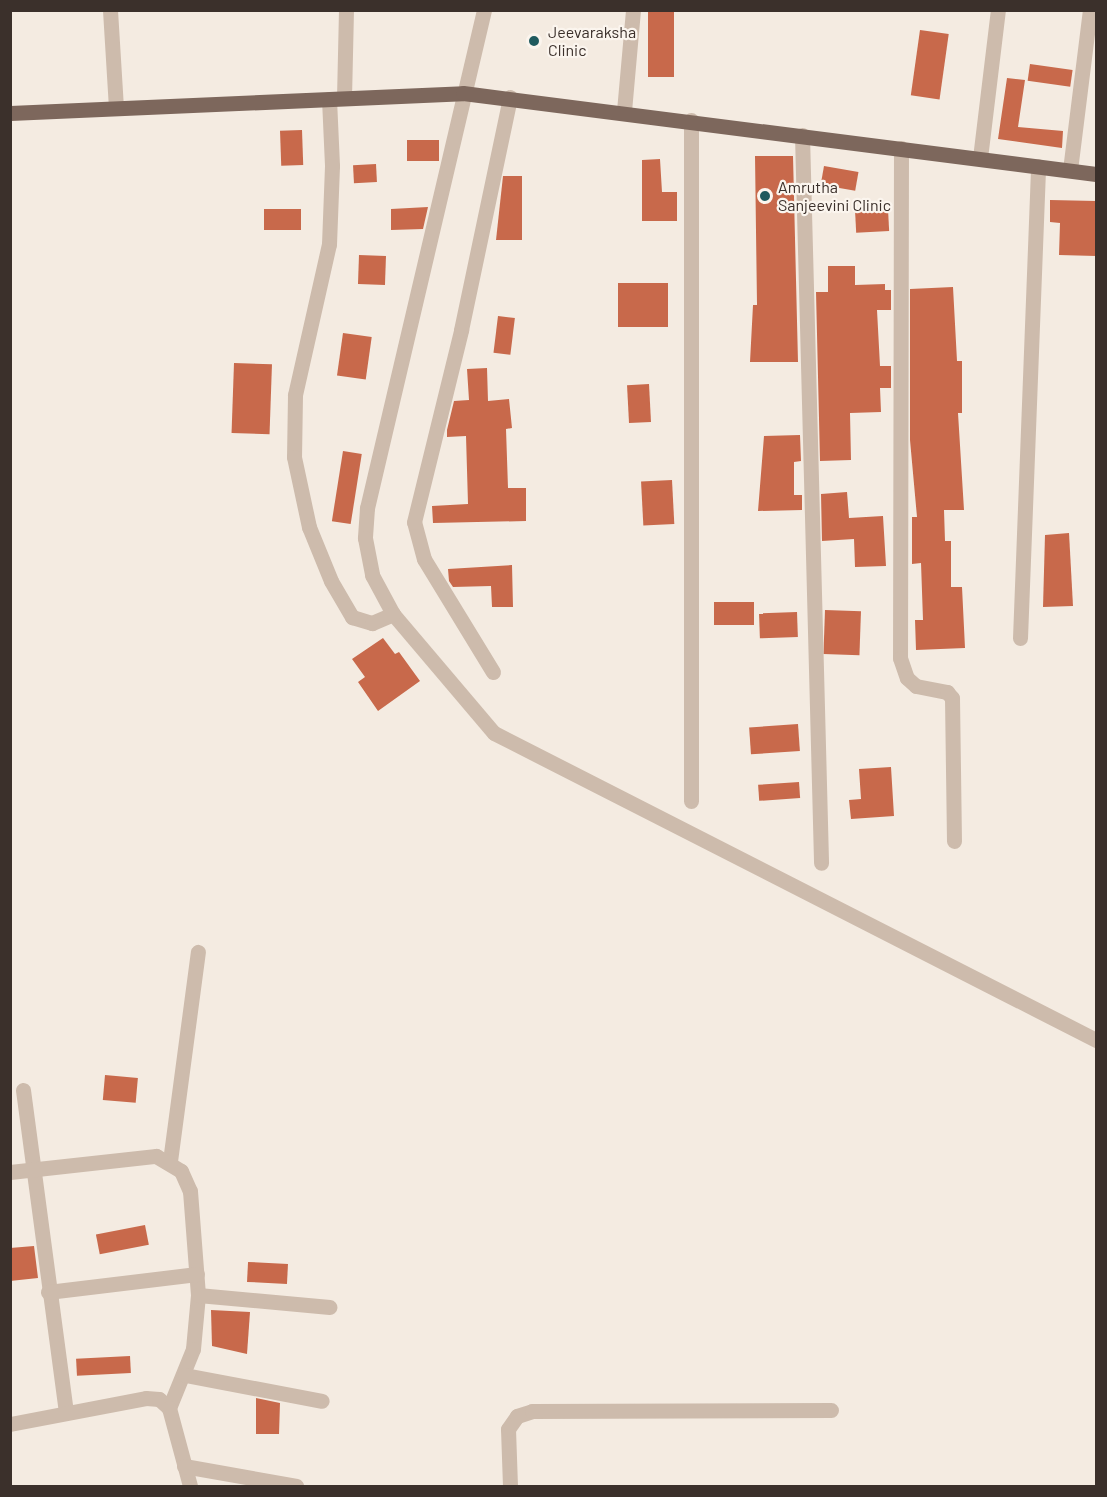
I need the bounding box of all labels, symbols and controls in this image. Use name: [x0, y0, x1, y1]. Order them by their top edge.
place label: Jeevaraksha Clinic: [548, 22, 636, 60]
marker: Jeevaraksha Clinic: [525, 32, 543, 50]
place label: Amrutha Sanjeevini Clinic: [778, 177, 891, 215]
marker: Amrutha Sanjeevini Clinic: [756, 187, 774, 205]

